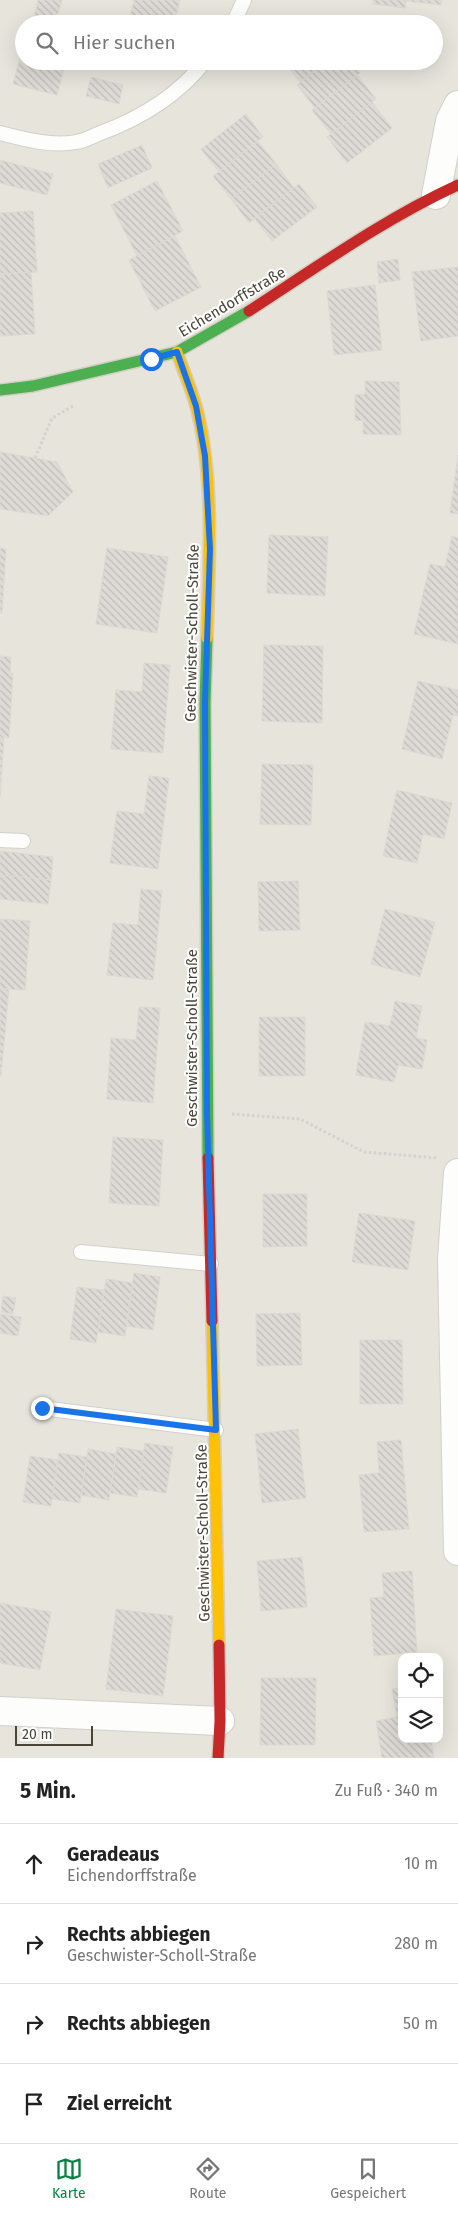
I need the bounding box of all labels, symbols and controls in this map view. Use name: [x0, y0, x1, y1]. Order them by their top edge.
search box: [15, 15, 443, 70]
icon: search: [33, 29, 61, 57]
text: Hier suchen: [73, 31, 176, 54]
street label: Eichendorffstraße: [175, 263, 289, 341]
route start: [140, 348, 163, 371]
street label: Geschwister-Scholl-Straße: [181, 544, 203, 722]
street label: Geschwister-Scholl-Straße: [183, 949, 201, 1127]
route end: [31, 1397, 54, 1420]
street label: Geschwister-Scholl-Straße: [192, 1444, 214, 1622]
map controls: [398, 1653, 443, 1743]
button: locate: [398, 1653, 443, 1698]
button: layers: [398, 1698, 443, 1743]
scale bar: [15, 1723, 92, 1746]
text: 20 m: [22, 1726, 52, 1743]
text: 5 Min.: [20, 1778, 76, 1804]
text: Zu Fuß · 340 m: [335, 1781, 438, 1800]
text: Geradeaus: [67, 1843, 159, 1866]
icon: ahead: [20, 1850, 48, 1878]
text: 10 m: [404, 1854, 438, 1873]
text: Eichendorffstraße: [67, 1866, 197, 1885]
text: Rechts abbiegen: [67, 1923, 210, 1946]
icon: right: [20, 1930, 48, 1958]
text: 280 m: [394, 1934, 438, 1953]
text: Geschwister-Scholl-Straße: [67, 1946, 257, 1965]
icon: right: [20, 2010, 48, 2038]
text: Rechts abbiegen: [67, 2012, 210, 2035]
text: 50 m: [403, 2014, 438, 2033]
icon: arrive: [20, 2090, 48, 2118]
text: Ziel erreicht: [67, 2092, 172, 2115]
tab: Karte: [52, 2155, 86, 2202]
tab: Route: [189, 2155, 226, 2202]
tab: Gespeichert: [330, 2155, 406, 2202]

